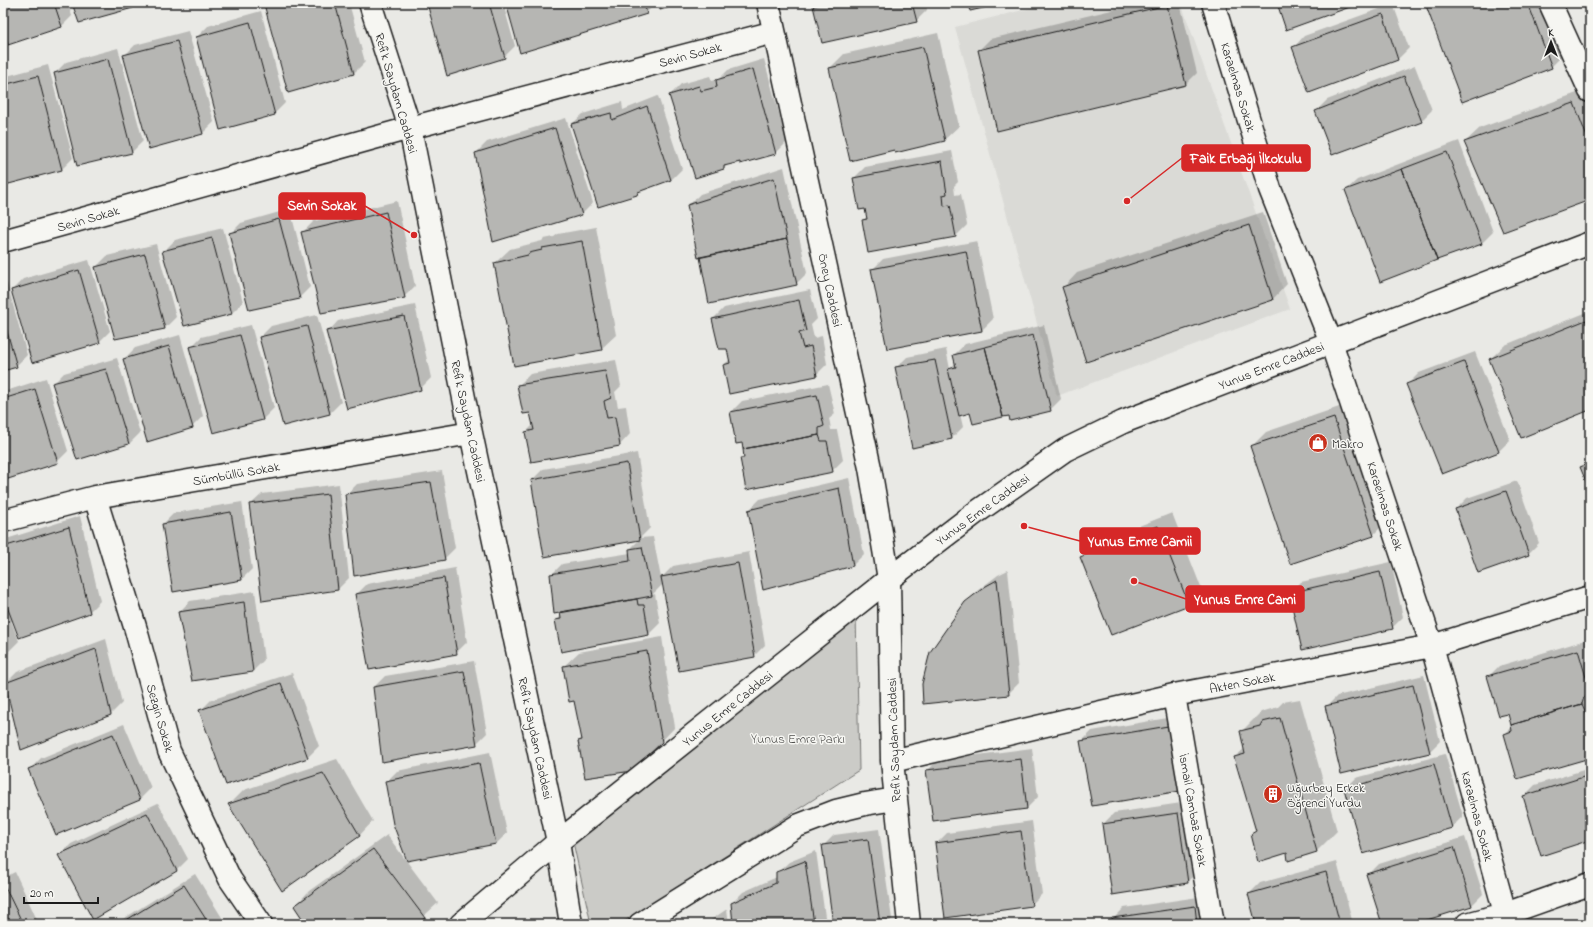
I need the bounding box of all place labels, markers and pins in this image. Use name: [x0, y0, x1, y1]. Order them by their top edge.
callout: Faik Erbağı İlkokulu: [1182, 145, 1310, 171]
callout: Sevin Sokak: [279, 193, 365, 219]
shop icon: Makro: [1307, 432, 1329, 454]
place label: Makro: [1332, 435, 1364, 454]
callout: Yunus Emre Camii: [1080, 528, 1200, 554]
callout: Yunus Emre Cami: [1186, 586, 1304, 612]
place label: Uğurbey Erkek Öğrenci Yurdu: [1287, 779, 1365, 814]
building icon: Uğurbey Erkek Öğrenci Yurdu: [1262, 783, 1284, 805]

